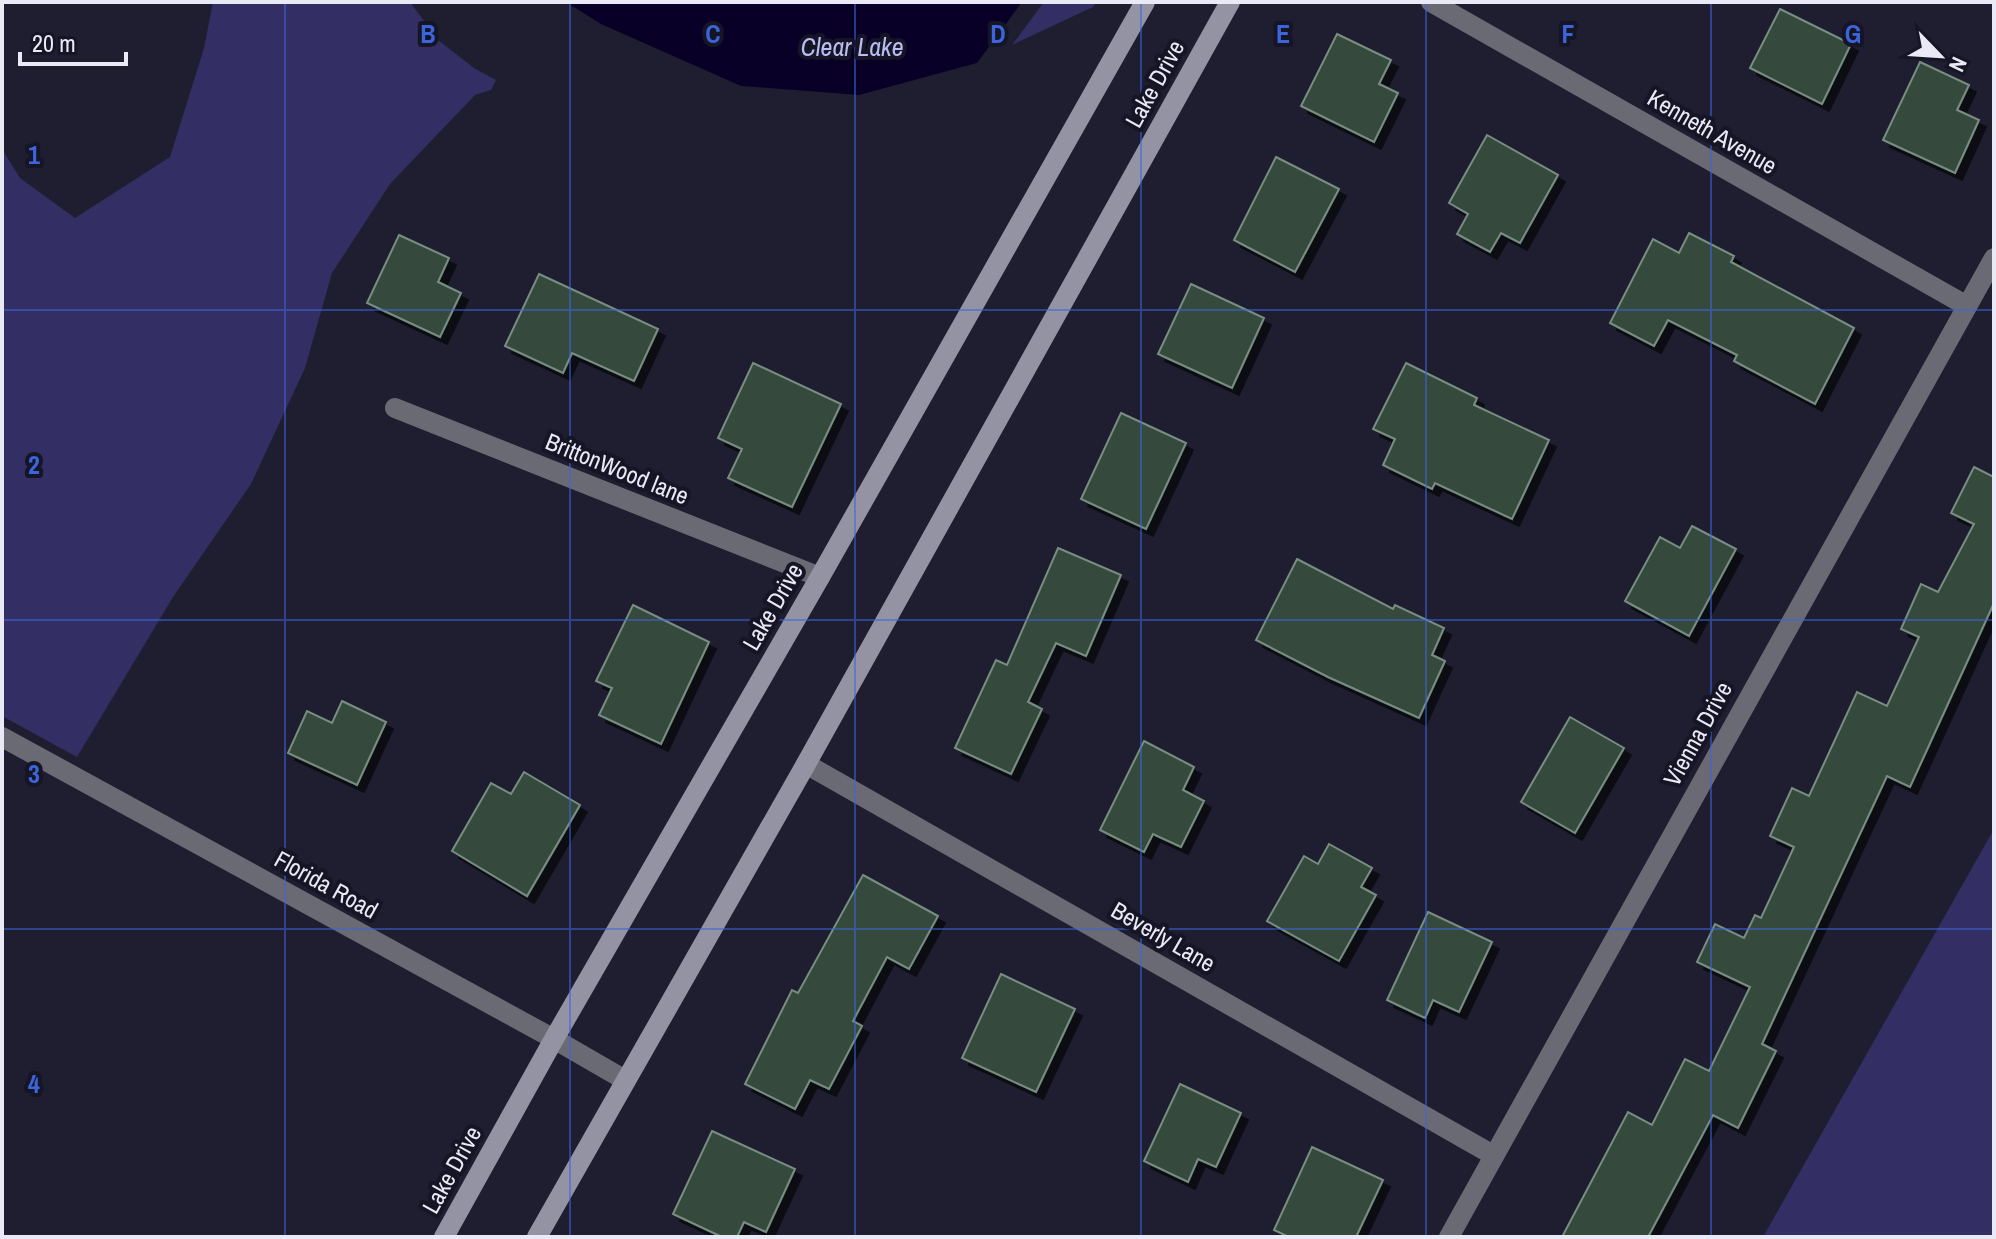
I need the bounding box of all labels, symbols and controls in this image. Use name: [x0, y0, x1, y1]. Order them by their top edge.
scale bar: [20, 16, 126, 66]
text: B: [420, 16, 436, 51]
text: C: [705, 16, 721, 51]
text: D: [990, 16, 1006, 51]
text: E: [1276, 16, 1290, 51]
text: F: [1561, 16, 1575, 51]
text: G: [1845, 16, 1861, 51]
north arrow: [1900, 16, 1980, 96]
text: 20 m: [32, 27, 76, 59]
water label: Clear Lake: [800, 29, 904, 64]
street label: Lake Drive: [1117, 34, 1191, 133]
text: N: [1942, 52, 1974, 77]
street label: Kenneth Avenue: [1642, 81, 1783, 181]
text: 1: [28, 137, 40, 172]
street label: BrittonWood lane: [541, 425, 694, 511]
text: 2: [28, 447, 40, 482]
street label: Lake Drive: [734, 557, 810, 656]
street label: Vienna Drive: [1655, 676, 1739, 791]
text: 3: [28, 756, 40, 791]
street label: Florida Road: [269, 843, 384, 926]
street label: Beverly Lane: [1106, 894, 1221, 979]
text: 4: [28, 1066, 40, 1101]
street label: Lake Drive: [414, 1120, 488, 1219]

